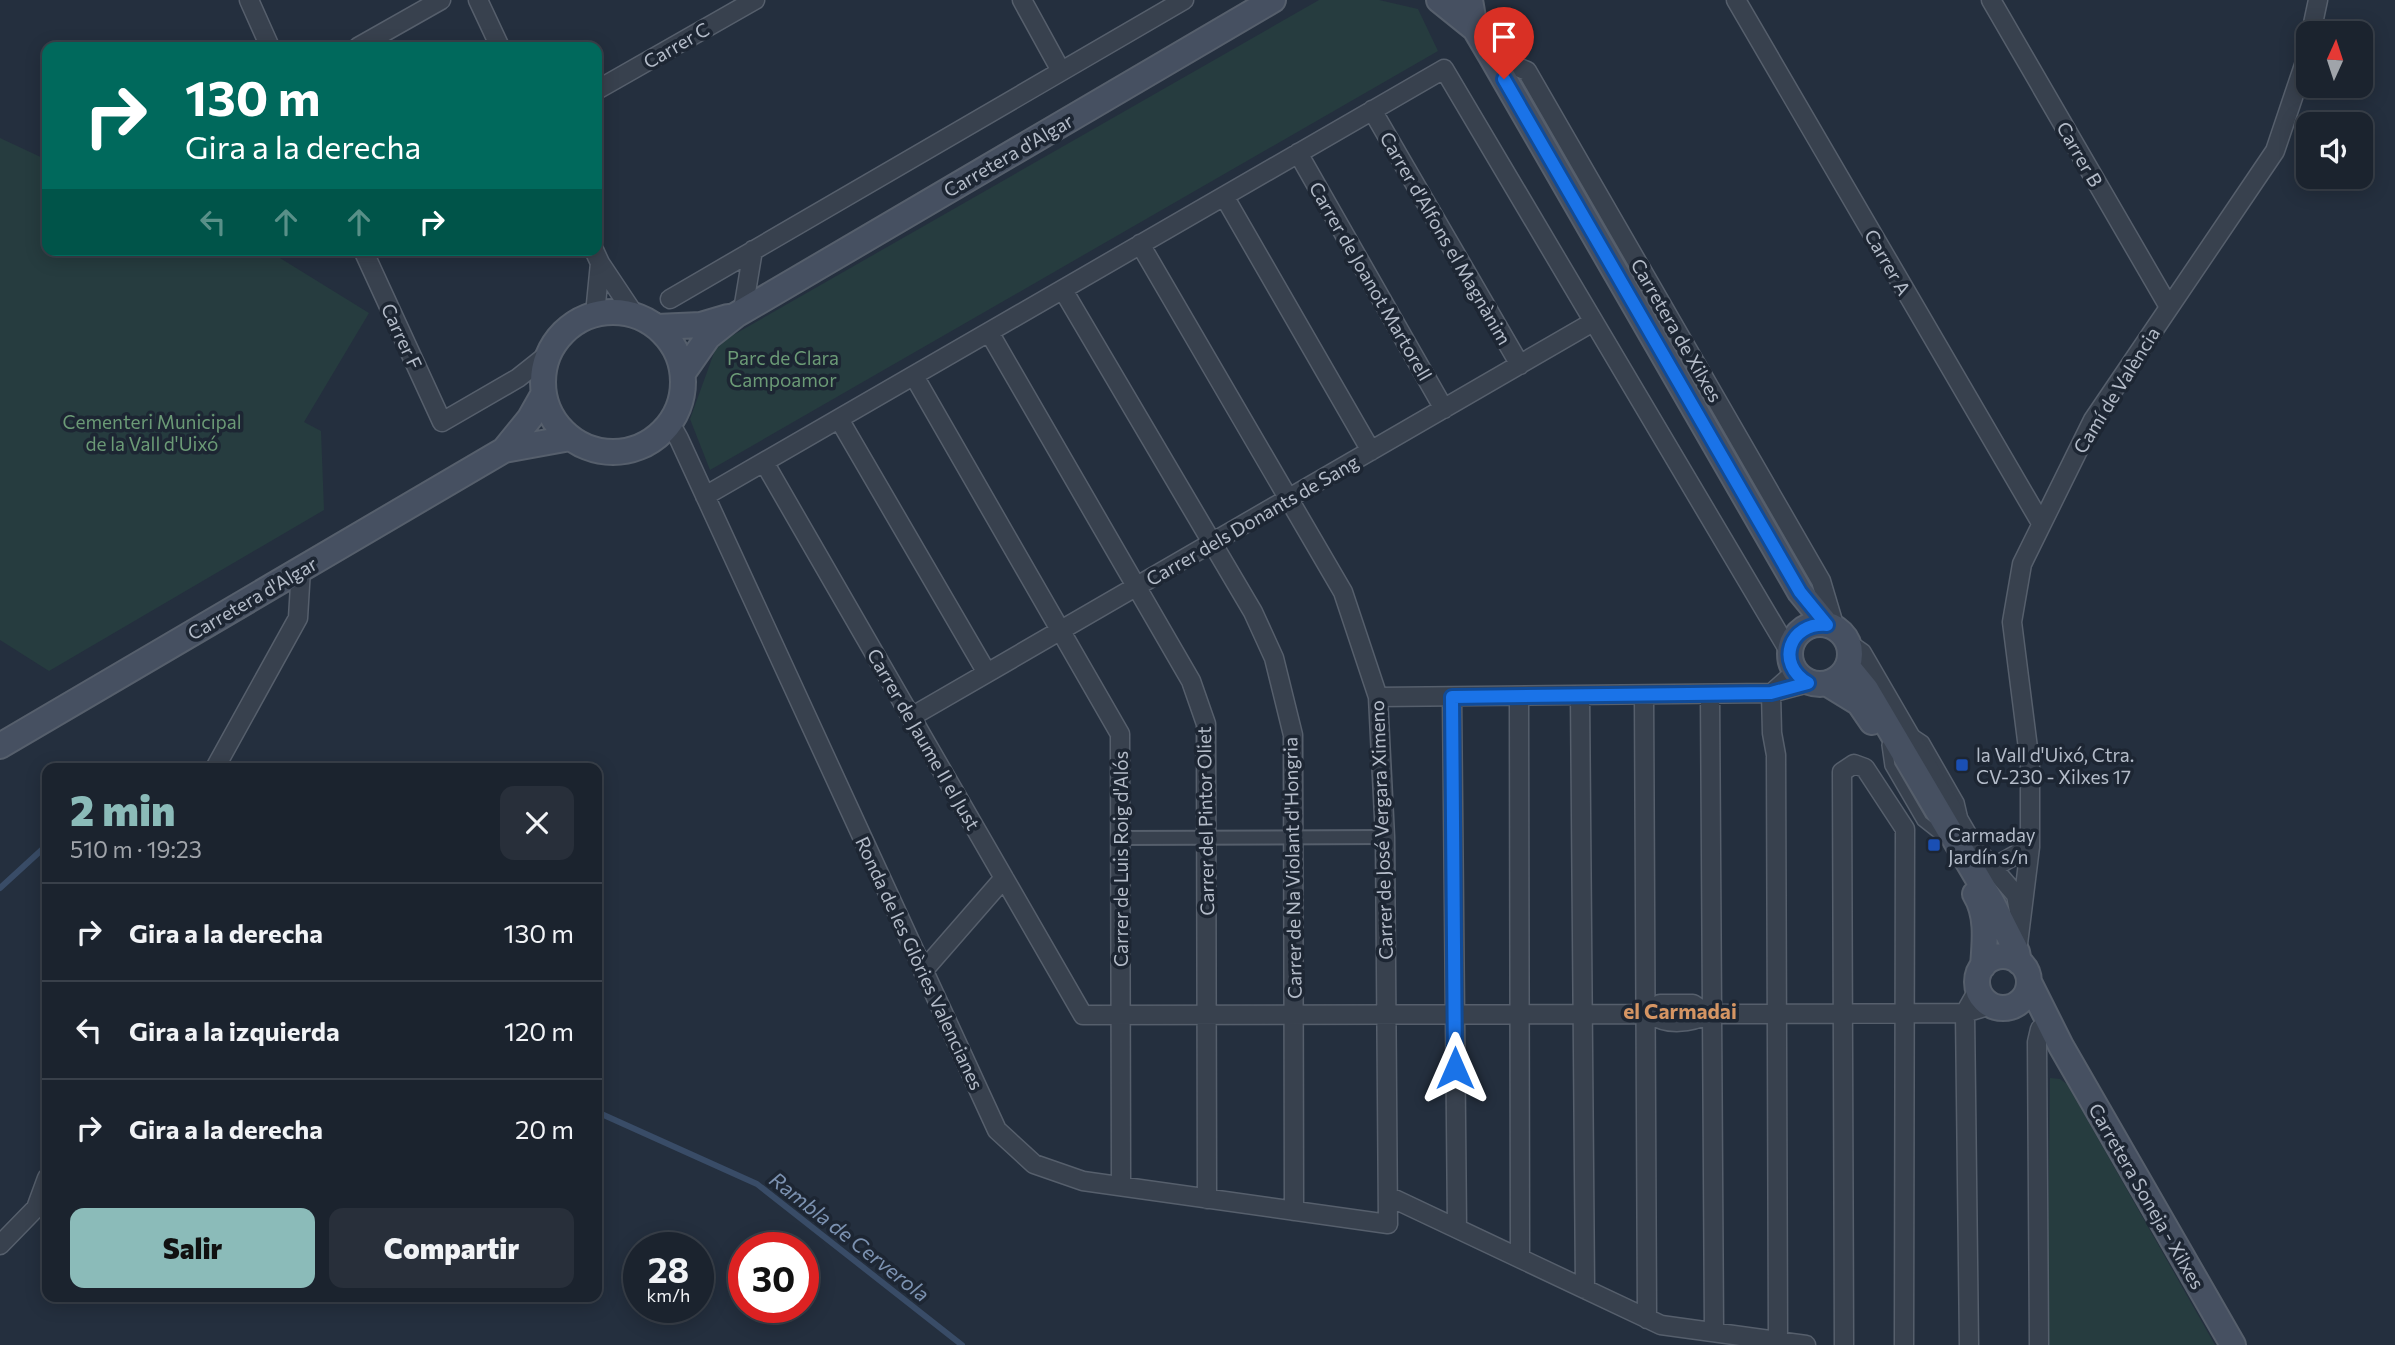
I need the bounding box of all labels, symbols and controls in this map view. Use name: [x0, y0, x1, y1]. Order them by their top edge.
pin: [1474, 7, 1534, 79]
street label: Carrer C: [639, 17, 713, 73]
icon: arrive: [1485, 18, 1523, 56]
north arrow: [2296, 21, 2373, 98]
map controls: [2296, 21, 2373, 189]
text: 130 m: [185, 66, 320, 126]
icon: right: [70, 70, 161, 161]
street label: Carretera d'Algar: [939, 108, 1077, 201]
button: sound: [2296, 112, 2373, 189]
street label: Carrer B: [2052, 117, 2108, 191]
text: Gira a la derecha: [185, 126, 421, 166]
street label: Carrer d'Alfons el Magnànim: [1376, 127, 1516, 349]
street label: Carrer de Joanot Martorell: [1305, 178, 1437, 384]
icon: left: [194, 203, 232, 241]
icon: ahead: [267, 203, 305, 241]
icon: ahead: [340, 203, 378, 241]
icon: right: [413, 203, 451, 241]
street label: Carrer A: [1860, 225, 1916, 299]
street label: Carretera de Xilxes: [1627, 254, 1727, 406]
street label: Carrer F: [377, 299, 427, 373]
street label: Camí de València: [2068, 323, 2164, 457]
park label: Parc de Clara Campoamor: [727, 346, 839, 391]
park label: Cementeri Municipal de la Vall d'Uixó: [62, 410, 242, 455]
street label: Carrer dels Donants de Sang: [1142, 450, 1362, 590]
street label: Carretera d'Algar: [183, 551, 321, 644]
street label: Carrer de Jaume II el Just: [863, 644, 985, 834]
street label: Carrer de José Vergara Ximeno: [1365, 700, 1397, 960]
street label: Carrer del Pintor Oliet: [1192, 726, 1218, 916]
street label: Carrer de Na Violant d'Hongria: [1278, 737, 1306, 999]
place label: la Vall d'Uixó, Ctra. CV-230 - Xilxes 17: [1976, 743, 2134, 788]
street label: Carrer de Luis Roig d'Alós: [1109, 751, 1132, 967]
marker: la Vall d'Uixó, Ctra. CV-230 - Xilxes 17: [1954, 757, 1970, 773]
text: 2 min: [70, 783, 176, 835]
button: close: [500, 786, 574, 860]
place label: Carmaday Jardín s/n: [1948, 823, 2036, 868]
street label: Ronda de les Glòries Valencianes: [851, 833, 989, 1093]
text: 510 m · 19:23: [70, 835, 202, 863]
marker: Carmaday Jardín s/n: [1926, 837, 1942, 853]
icon: right: [70, 913, 108, 951]
text: Gira a la derecha: [129, 917, 323, 948]
text: 130 m: [503, 917, 574, 948]
district label: el Carmadai: [1623, 998, 1737, 1023]
icon: left: [70, 1011, 108, 1049]
text: Gira a la izquierda: [129, 1015, 340, 1046]
text: 120 m: [504, 1015, 574, 1046]
position arrow: [1418, 1031, 1492, 1105]
street label: Carretera Soneja - Xilxes: [2084, 1099, 2210, 1293]
icon: right: [70, 1109, 108, 1147]
text: Gira a la derecha: [129, 1113, 323, 1144]
text: 20 m: [515, 1113, 574, 1144]
water label: Rambla de Cerverola: [765, 1166, 935, 1306]
button: Salir: [70, 1208, 315, 1288]
button: Compartir: [329, 1208, 574, 1288]
speed limit sign: 30: [728, 1232, 819, 1323]
text: 28: [648, 1247, 689, 1290]
text: km/h: [647, 1284, 690, 1306]

